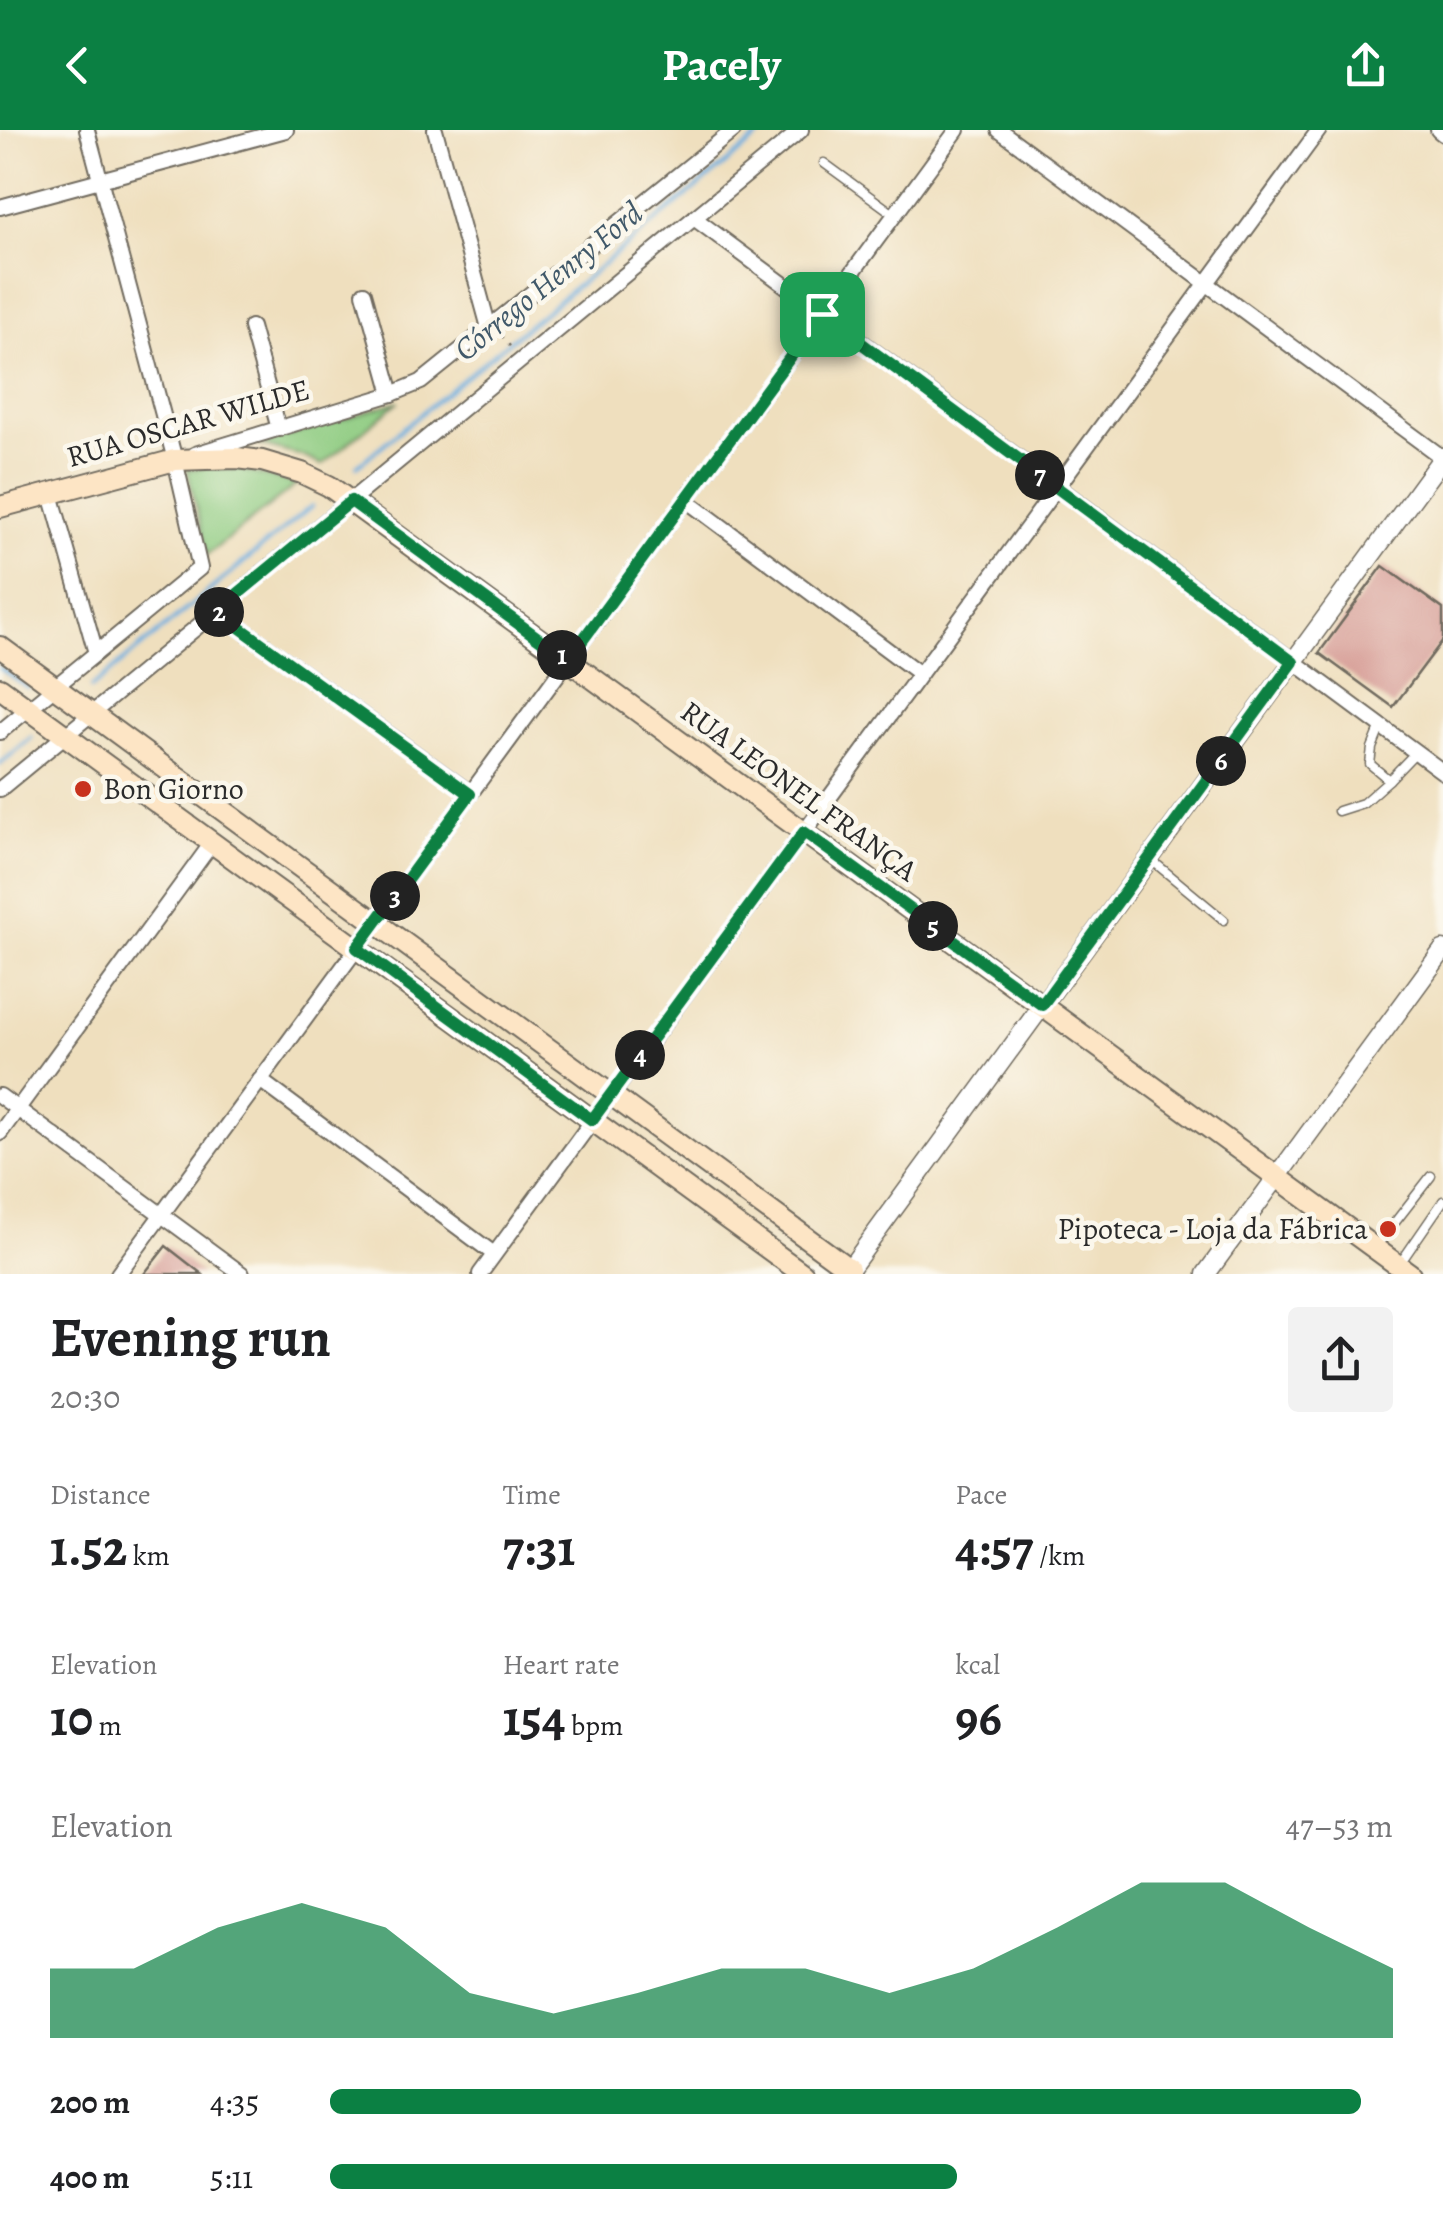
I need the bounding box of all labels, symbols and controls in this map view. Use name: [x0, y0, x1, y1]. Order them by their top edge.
text: Pacely: [662, 34, 781, 96]
icon: back: [50, 38, 105, 93]
icon: share: [1338, 38, 1393, 93]
water label: Córrego Henry Ford: [444, 191, 652, 371]
pin: [780, 272, 865, 357]
icon: arrive: [795, 287, 850, 342]
street label: RUA OSCAR WILDE: [62, 369, 314, 477]
pin: 7: [1015, 450, 1065, 500]
text: 7: [1034, 456, 1046, 494]
pin: 2: [194, 587, 244, 637]
text: 2: [212, 593, 226, 631]
pin: 1: [537, 630, 587, 680]
text: 1: [557, 636, 567, 674]
street label: RUA LEONEL FRANÇA: [673, 692, 926, 891]
pin: 6: [1196, 736, 1246, 786]
text: 6: [1214, 742, 1228, 780]
place label: Bon Giorno: [103, 769, 244, 809]
marker: Bon Giorno: [72, 778, 94, 800]
pin: 3: [370, 871, 420, 921]
text: 3: [389, 877, 401, 915]
pin: 5: [908, 901, 958, 951]
text: 5: [927, 907, 939, 945]
pin: 4: [615, 1030, 665, 1080]
text: 4: [633, 1036, 647, 1074]
place label: Pipoteca - Loja da Fábrica: [1057, 1209, 1368, 1249]
marker: Pipoteca - Loja da Fábrica: [1377, 1218, 1399, 1240]
text: Evening run: [50, 1300, 331, 1375]
button: share: [1288, 1307, 1393, 1412]
text: 20:30: [50, 1375, 120, 1419]
text: Distance: [50, 1476, 150, 1514]
text: Time: [503, 1476, 561, 1514]
text: Pace: [955, 1476, 1007, 1514]
text: 1.52: [50, 1514, 127, 1582]
text: 7:31: [503, 1514, 575, 1582]
text: 4:57: [955, 1514, 1033, 1582]
text: km: [127, 1537, 170, 1575]
text: /km: [1033, 1537, 1085, 1575]
text: Elevation: [50, 1646, 157, 1684]
text: Heart rate: [503, 1646, 620, 1684]
text: kcal: [955, 1646, 1000, 1684]
text: 10: [50, 1684, 93, 1752]
text: 154: [503, 1684, 565, 1752]
text: 96: [955, 1684, 1002, 1752]
text: m: [93, 1707, 122, 1745]
text: bpm: [565, 1707, 623, 1745]
text: Elevation: [50, 1804, 173, 1848]
text: 47–53 m: [1286, 1804, 1393, 1848]
text: 200 m: [50, 2080, 130, 2124]
text: 4:35: [210, 2080, 259, 2124]
text: 400 m: [50, 2155, 130, 2199]
text: 5:11: [210, 2155, 253, 2199]

